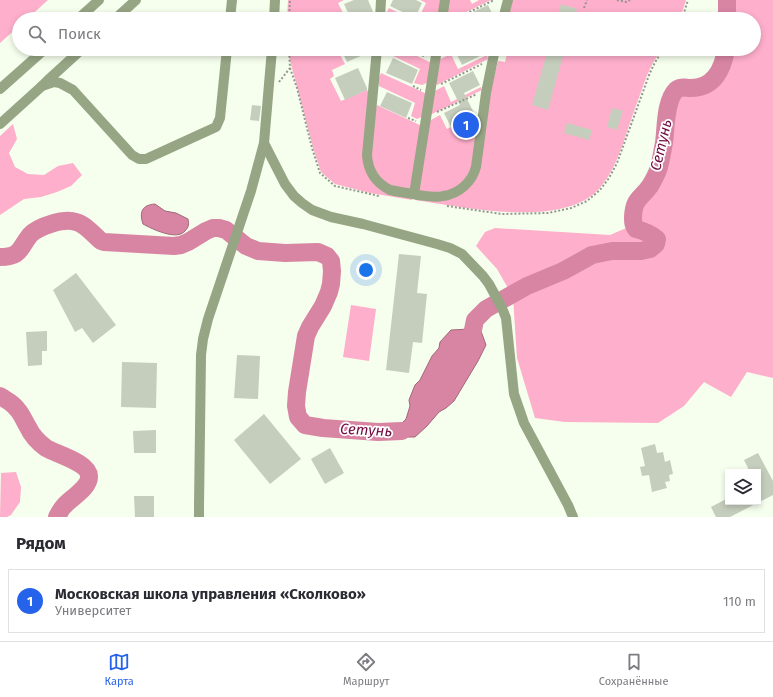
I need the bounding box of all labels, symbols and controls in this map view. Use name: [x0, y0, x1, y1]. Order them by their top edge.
search box: [12, 12, 761, 56]
icon: search: [26, 23, 48, 45]
text: Поиск: [58, 25, 101, 43]
pin: 1: [453, 110, 479, 140]
water label: Сетунь: [646, 118, 676, 172]
your location: [356, 260, 376, 280]
water label: Сетунь: [339, 420, 393, 440]
map controls: [725, 469, 761, 505]
button: layers: [725, 469, 761, 505]
text: Рядом: [16, 533, 66, 554]
text: Московская школа управления «Сколково»: [55, 585, 366, 603]
text: 1: [27, 594, 33, 609]
text: 110 m: [723, 594, 756, 609]
text: Университет: [55, 603, 131, 618]
tab: Карта: [105, 651, 134, 688]
tab: Маршрут: [343, 651, 390, 688]
tab: Сохранённые: [599, 651, 668, 688]

